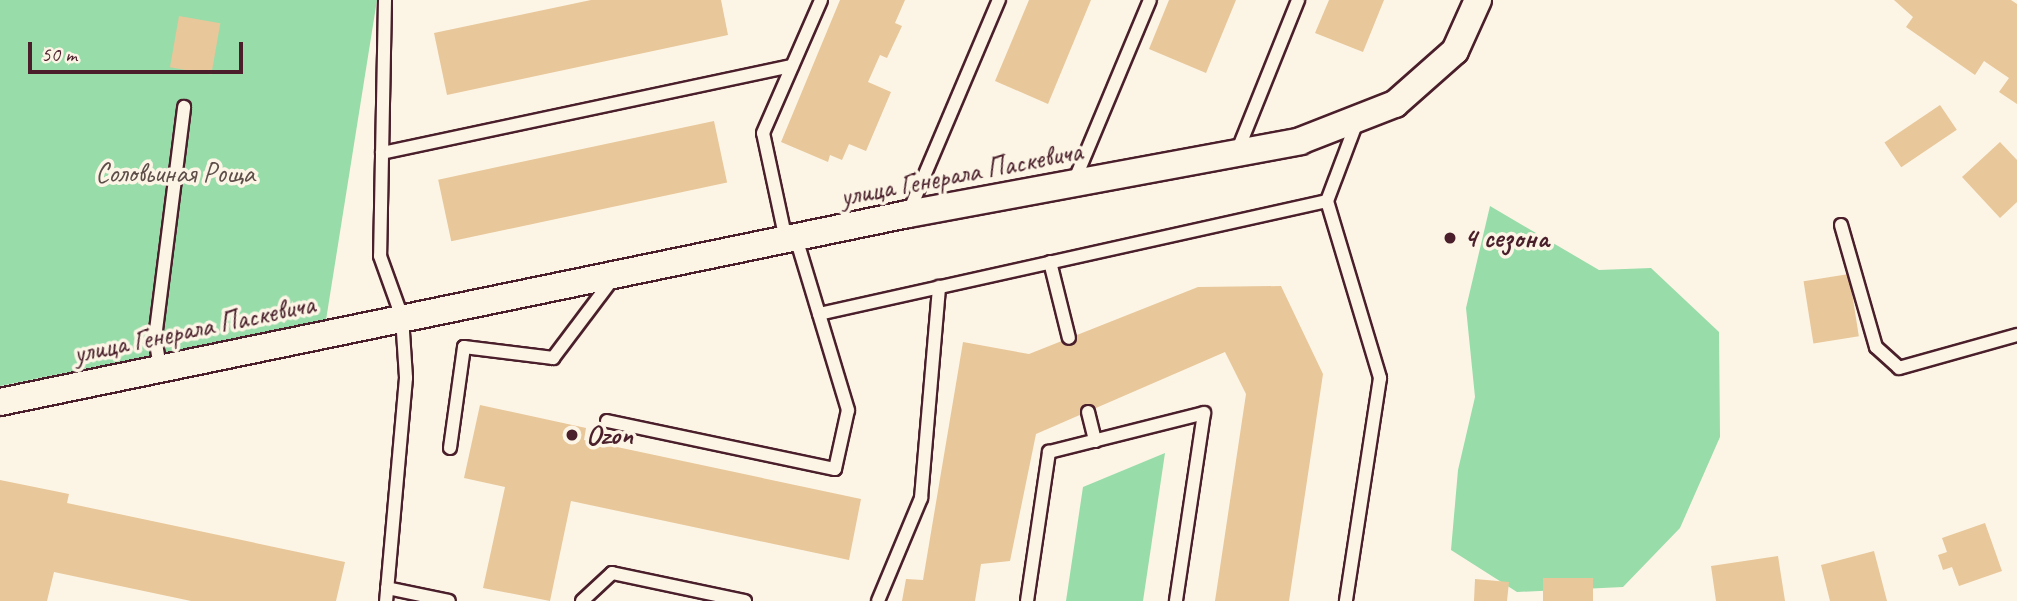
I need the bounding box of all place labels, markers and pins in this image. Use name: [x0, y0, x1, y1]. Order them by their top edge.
place label: 4 сезона: [1464, 221, 1549, 255]
marker: 4 сезона: [1442, 230, 1458, 246]
place label: Ozon: [586, 418, 633, 452]
marker: Ozon: [564, 427, 580, 443]

